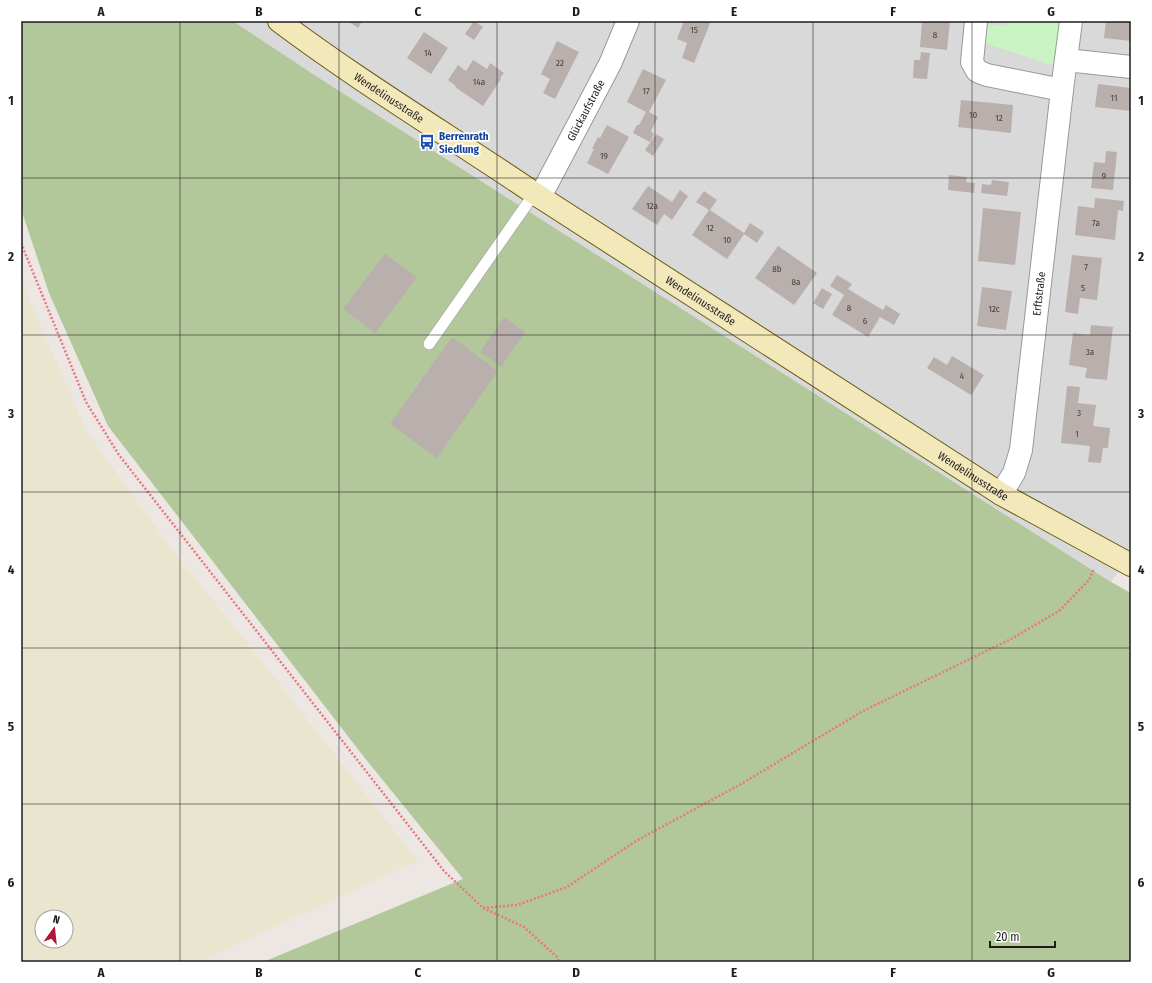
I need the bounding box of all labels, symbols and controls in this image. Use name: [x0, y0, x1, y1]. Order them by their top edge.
text: A: [96, 4, 105, 19]
text: B: [255, 4, 263, 19]
text: C: [415, 4, 422, 19]
text: D: [572, 4, 580, 19]
text: E: [731, 4, 737, 19]
text: F: [890, 4, 896, 19]
text: G: [1047, 4, 1055, 19]
house number: 15: [690, 25, 698, 35]
house number: 8: [933, 30, 938, 40]
house number: 14: [424, 48, 433, 58]
house number: 22: [556, 58, 564, 68]
street label: Wendelinusstraße: [352, 70, 426, 125]
house number: 14a: [473, 77, 486, 87]
street label: Glückaufstraße: [564, 77, 607, 143]
house number: 17: [642, 86, 650, 96]
text: 1: [8, 93, 14, 108]
house number: 11: [1111, 93, 1117, 103]
text: 1: [1138, 93, 1144, 108]
house number: 10: [969, 110, 977, 120]
house number: 12: [995, 113, 1003, 123]
place label: Berrenrath Siedlung: [439, 130, 489, 156]
bus stop icon: Berrenrath Siedlung: [418, 133, 436, 151]
house number: 19: [600, 151, 608, 161]
house number: 9: [1102, 171, 1106, 181]
house number: 12a: [646, 201, 658, 211]
house number: 7a: [1092, 218, 1100, 228]
house number: 12: [706, 223, 714, 233]
house number: 10: [723, 235, 731, 245]
text: 2: [7, 249, 14, 264]
text: 2: [1137, 249, 1144, 264]
house number: 7: [1084, 262, 1088, 272]
house number: 8b: [772, 264, 782, 274]
street label: Erftstraße: [1030, 271, 1048, 317]
street label: Wendelinusstraße: [663, 273, 738, 328]
house number: 8a: [792, 277, 801, 287]
house number: 5: [1081, 283, 1085, 293]
house number: 8: [847, 303, 852, 313]
house number: 12c: [988, 304, 1000, 314]
house number: 6: [863, 316, 868, 326]
house number: 3a: [1086, 347, 1095, 357]
house number: 4: [960, 371, 965, 381]
text: 3: [7, 406, 14, 421]
text: 3: [1137, 406, 1144, 421]
house number: 3: [1077, 408, 1081, 418]
house number: 1: [1075, 429, 1079, 439]
street label: Wendelinusstraße: [935, 449, 1011, 503]
text: 4: [8, 562, 15, 577]
text: 4: [1138, 562, 1145, 577]
text: 5: [8, 719, 14, 734]
text: 5: [1138, 719, 1144, 734]
text: 6: [8, 875, 15, 890]
text: 6: [1138, 875, 1145, 890]
north arrow: [34, 909, 74, 949]
text: N: [52, 913, 61, 927]
scale bar: [990, 923, 1055, 949]
text: 20 m: [996, 930, 1020, 944]
text: A: [96, 965, 105, 980]
text: B: [255, 965, 263, 980]
text: C: [415, 965, 422, 980]
text: D: [572, 965, 580, 980]
text: E: [731, 965, 737, 980]
text: F: [890, 965, 896, 980]
text: G: [1047, 965, 1055, 980]

